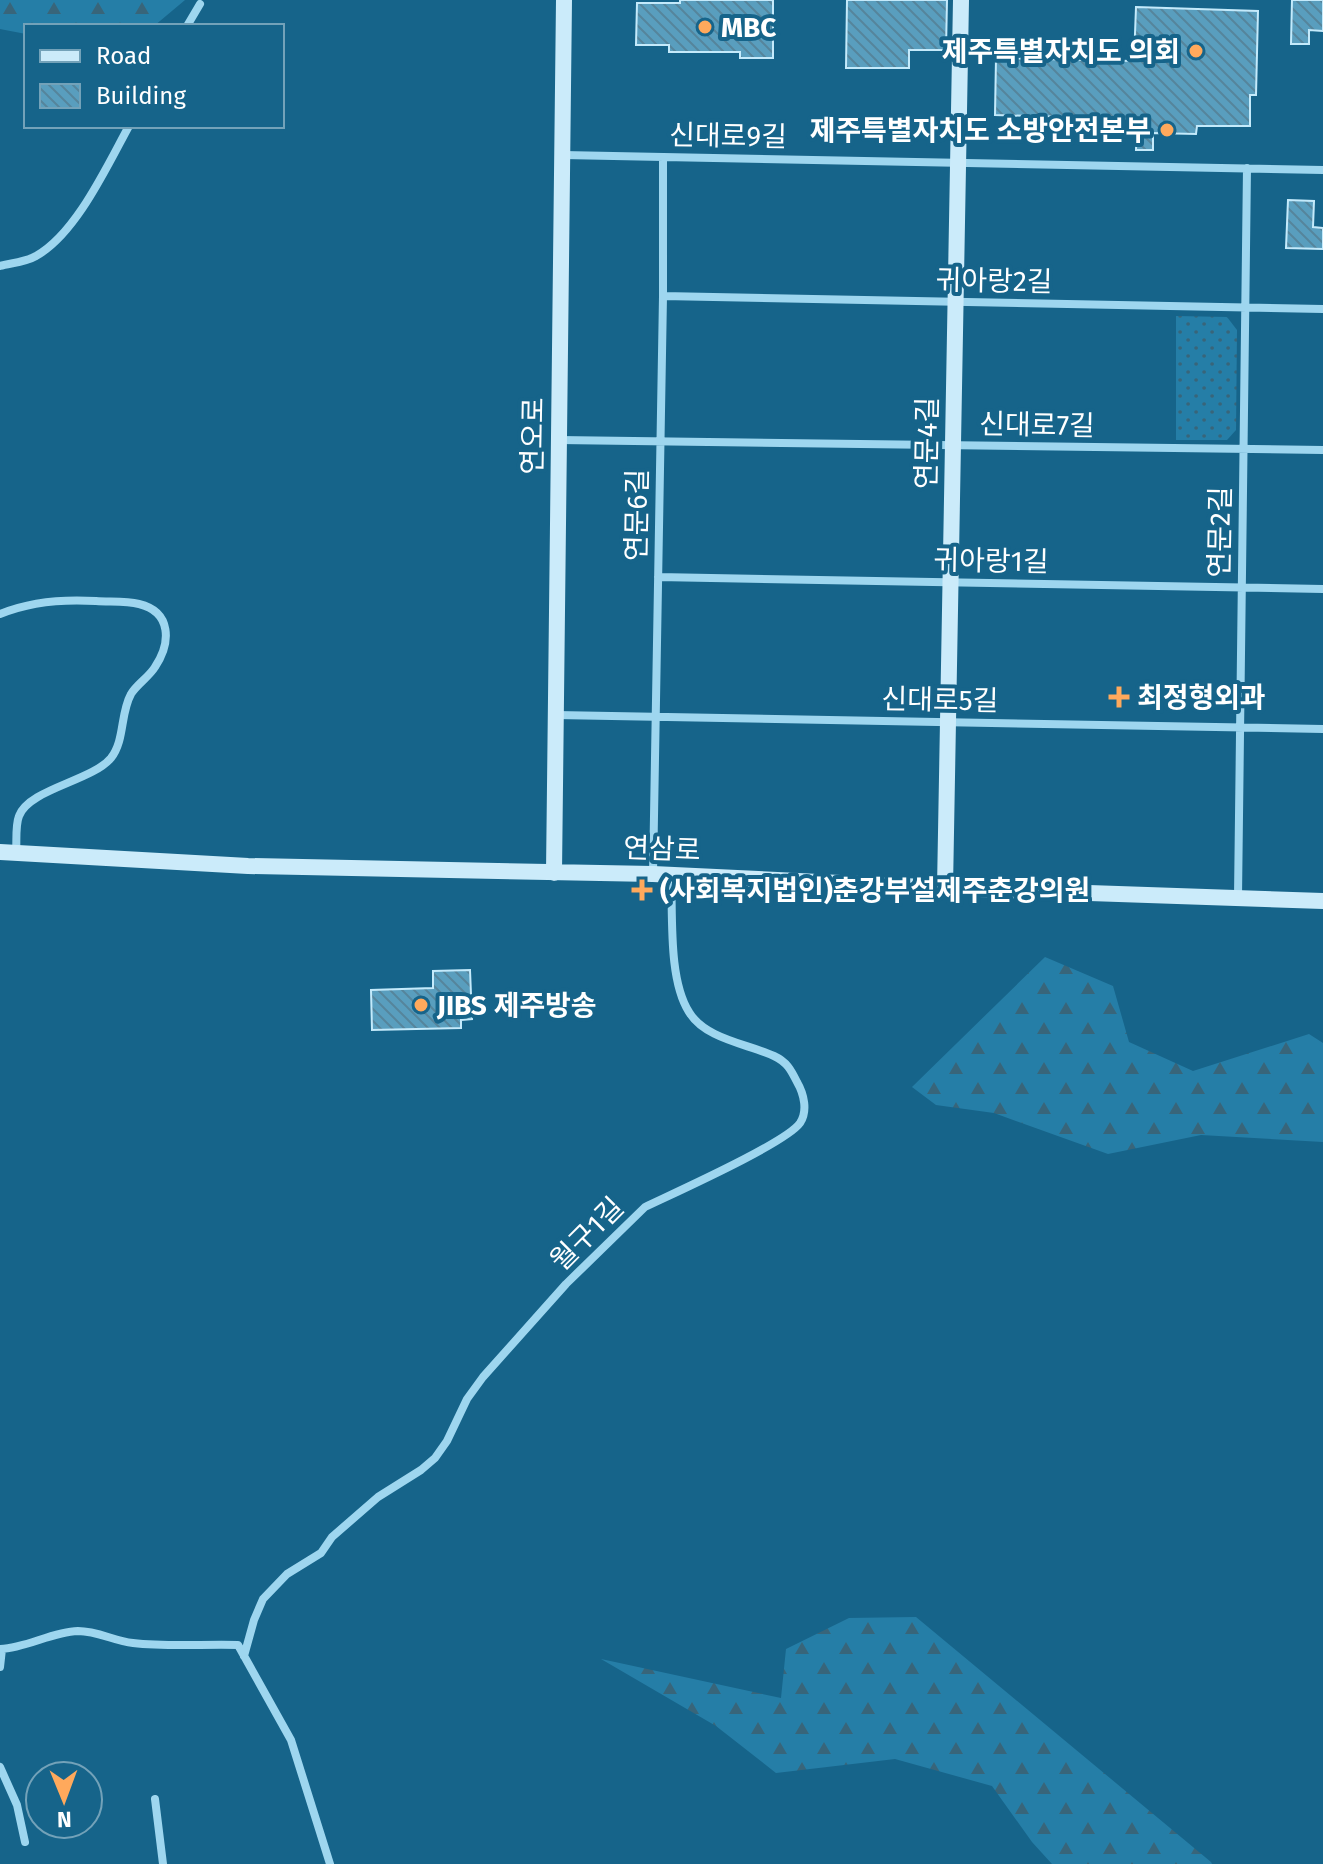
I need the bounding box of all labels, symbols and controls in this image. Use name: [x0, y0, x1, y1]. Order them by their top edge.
place label: MBC: [721, 11, 776, 44]
marker: MBC: [696, 18, 714, 36]
legend: [24, 24, 284, 128]
place label: 제주특별자치도 의회: [942, 35, 1180, 68]
text: Road: [96, 42, 151, 70]
marker: 제주특별자치도 의회: [1187, 42, 1205, 60]
text: Building: [96, 82, 186, 110]
place label: 제주특별자치도 소방안전본부: [809, 114, 1151, 147]
street label: 신대로9길: [669, 118, 787, 154]
marker: 제주특별자치도 소방안전본부: [1158, 121, 1176, 139]
street label: 귀아랑2길: [935, 263, 1053, 299]
street label: 연오로: [516, 397, 550, 475]
street label: 연문4길: [910, 397, 944, 489]
street label: 신대로7길: [979, 407, 1095, 443]
street label: 연문6길: [620, 469, 654, 561]
street label: 연문2길: [1203, 486, 1237, 578]
street label: 귀아랑1길: [933, 543, 1049, 579]
place label: 최정형외과: [1137, 681, 1266, 714]
street label: 신대로5길: [881, 682, 999, 718]
marker: 최정형외과: [1108, 686, 1130, 708]
street label: 연삼로: [623, 831, 701, 867]
place label: (사회복지법인)춘강부설제주춘강의원: [660, 874, 1090, 907]
marker: (사회복지법인)춘강부설제주춘강의원: [631, 879, 653, 901]
place label: JIBS 제주방송: [436, 989, 597, 1022]
marker: JIBS 제주방송: [412, 996, 430, 1014]
street label: 월구1길: [544, 1191, 630, 1277]
north arrow: [24, 1760, 104, 1840]
text: N: [57, 1806, 72, 1833]

